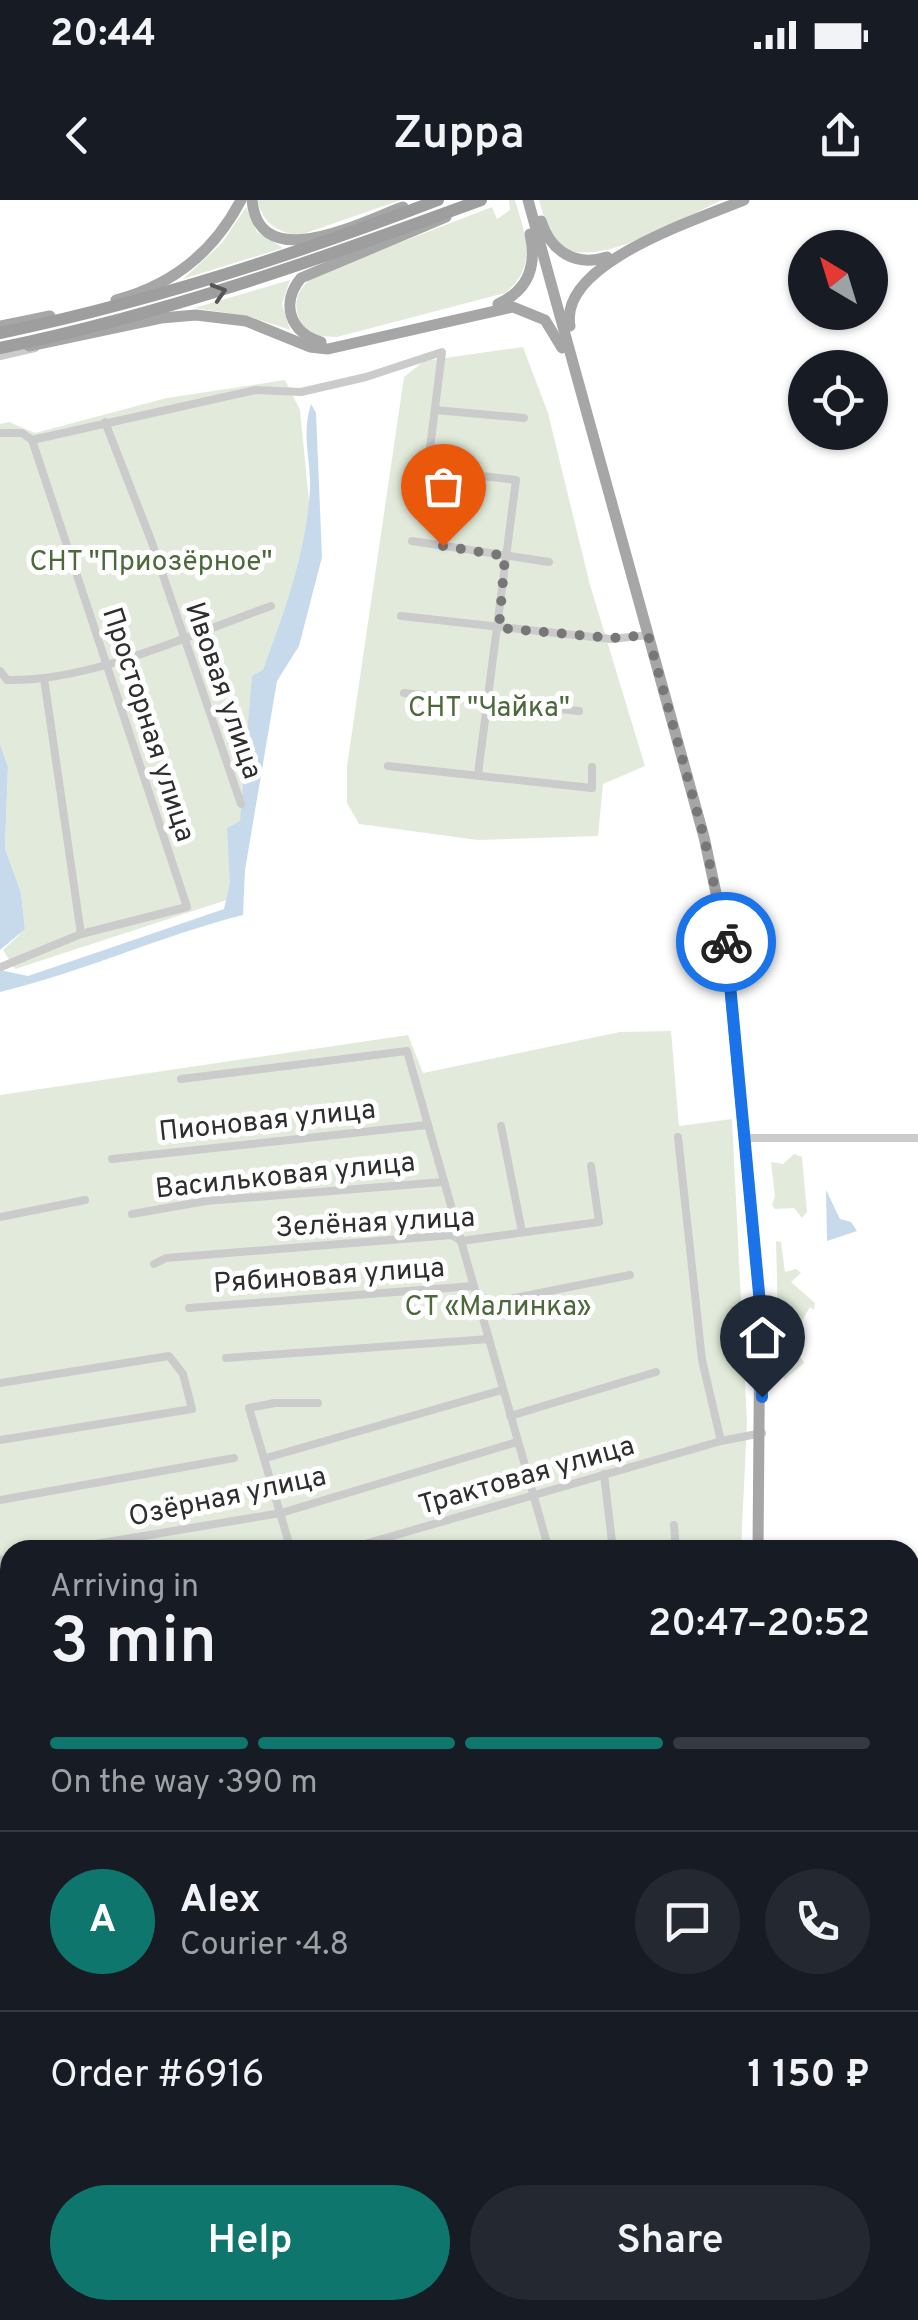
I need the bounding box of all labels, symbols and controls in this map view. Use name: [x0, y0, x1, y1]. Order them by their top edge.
text: 20:44: [50, 11, 156, 60]
text: Zuppa: [393, 107, 525, 164]
icon: back: [50, 108, 105, 163]
icon: share: [813, 108, 868, 163]
north arrow: [788, 230, 888, 330]
map controls: [788, 230, 888, 450]
one-way arrow: [210, 283, 227, 304]
button: locate: [788, 350, 888, 450]
pin: [401, 444, 486, 547]
icon: bag: [416, 459, 471, 514]
park label: СНТ "Приозёрное": [29, 545, 273, 581]
street label: Ивовая улица: [175, 598, 269, 784]
street label: Просторная улица: [92, 603, 202, 847]
park label: СНТ "Чайка": [408, 691, 570, 727]
courier: [676, 892, 776, 992]
icon: bike: [699, 915, 754, 970]
street label: Пионовая улица: [157, 1093, 377, 1151]
street label: Васильковая улица: [154, 1145, 417, 1209]
street label: Зелёная улица: [274, 1201, 476, 1247]
street label: Рябиновая улица: [212, 1251, 446, 1303]
park label: CТ «Малинка»: [405, 1290, 591, 1326]
pin: [720, 1295, 805, 1398]
icon: home: [735, 1310, 790, 1365]
street label: Трактовая улица: [415, 1429, 639, 1525]
street label: Озёрная улица: [126, 1459, 330, 1536]
text: Arriving in: [50, 1568, 199, 1608]
text: 20:47–20:52: [648, 1601, 870, 1650]
text: 3 min: [50, 1604, 217, 1686]
text: On the way · 390 m: [50, 1764, 318, 1804]
button: chat: [635, 1869, 740, 1974]
button: phone: [765, 1869, 870, 1974]
text: Alex: [180, 1877, 260, 1926]
text: A: [89, 1897, 116, 1946]
text: Courier · 4.8: [180, 1926, 349, 1966]
text: Order #6916: [50, 2052, 264, 2101]
text: 1 150 ₽: [748, 2052, 870, 2101]
button: Help: [50, 2185, 450, 2300]
button: Share: [470, 2185, 870, 2300]

